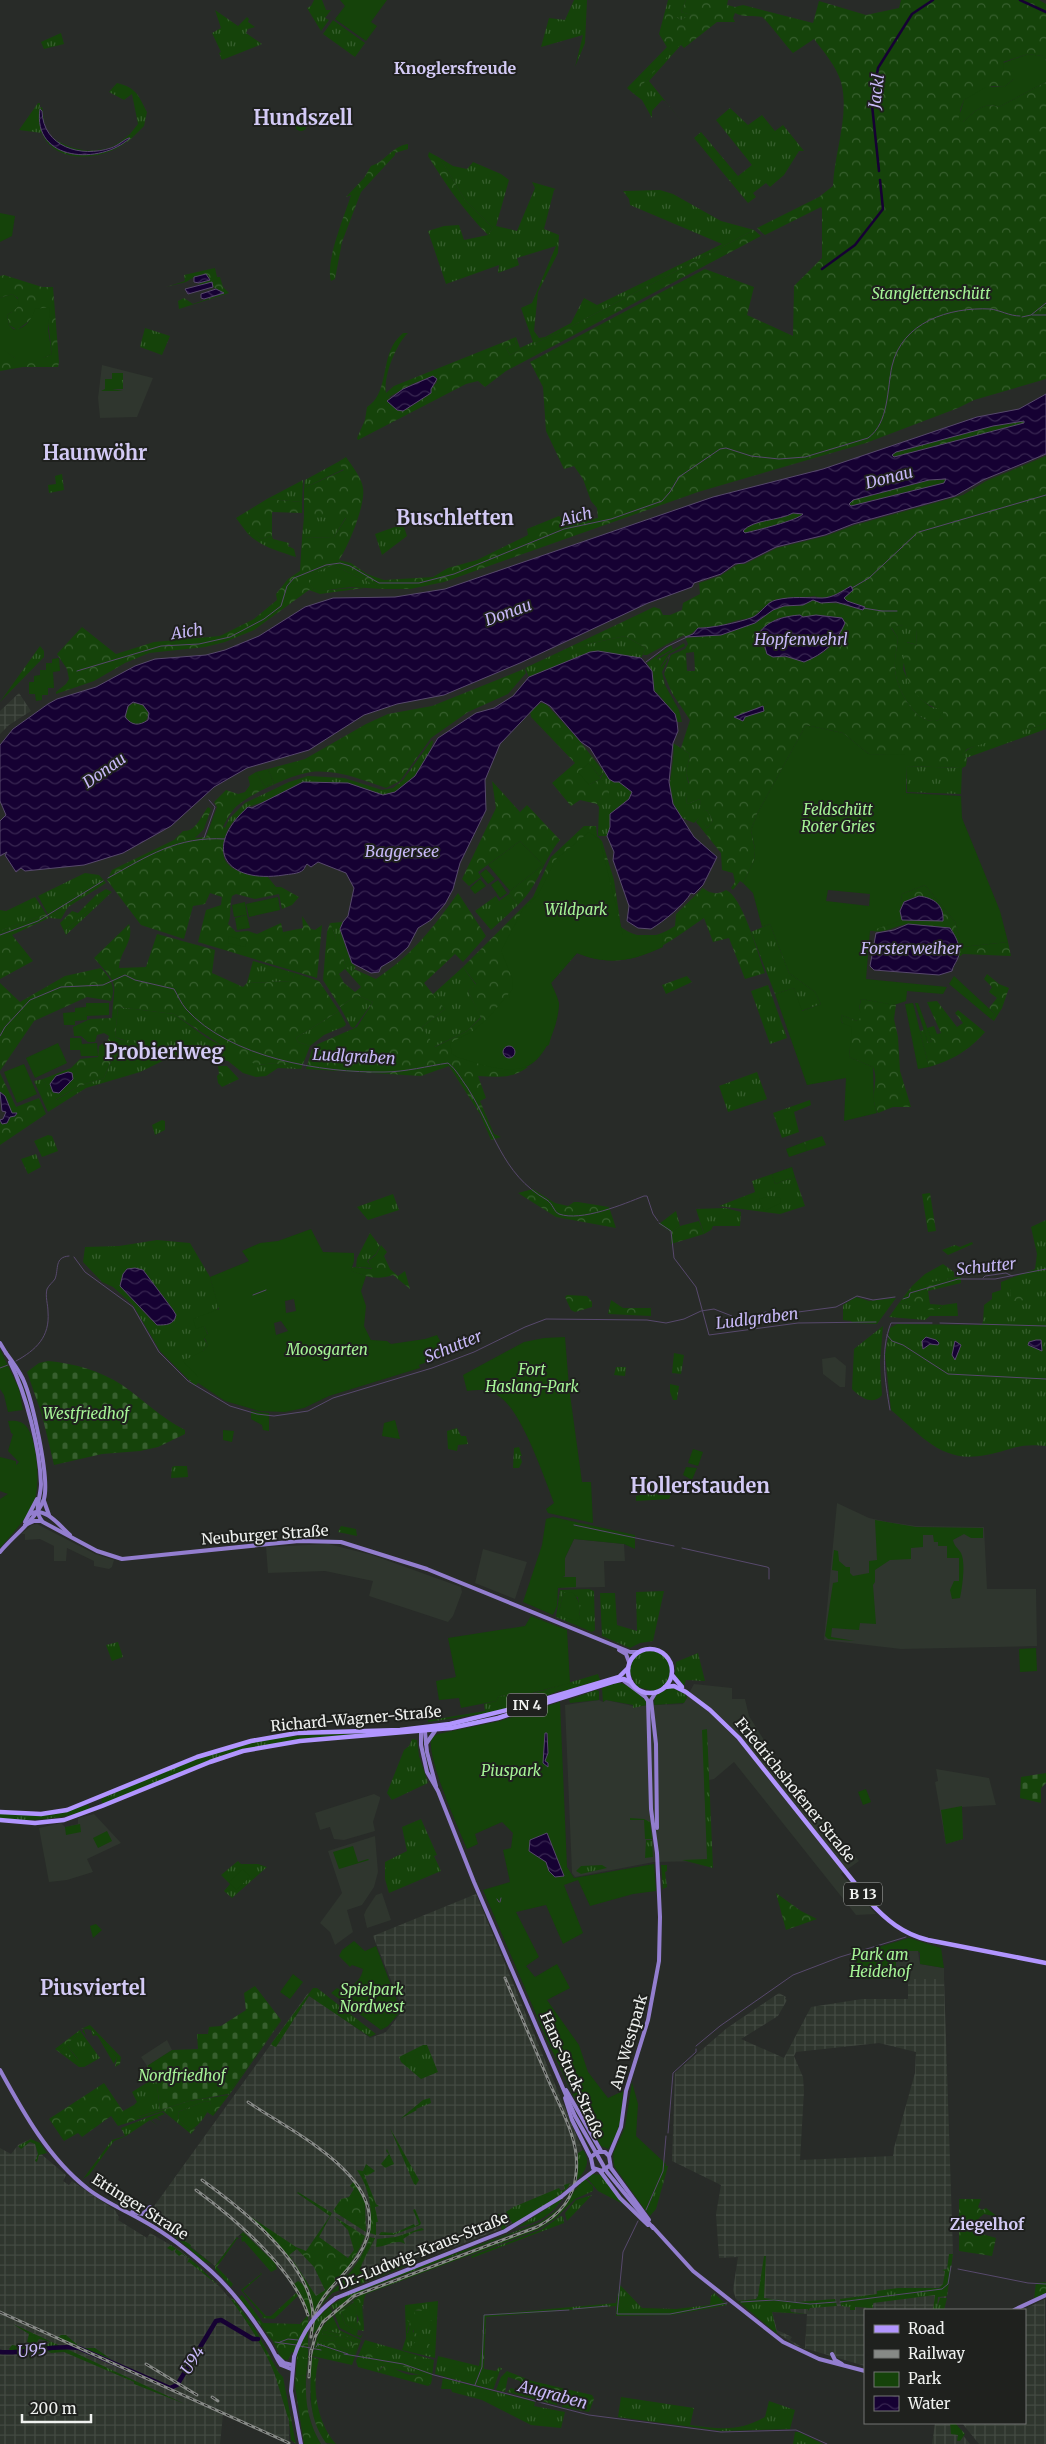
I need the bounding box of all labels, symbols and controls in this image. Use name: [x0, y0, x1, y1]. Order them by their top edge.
district label: Knoglersfreude: [394, 58, 517, 78]
water label: Jackl: [864, 72, 888, 111]
district label: Hundszell: [253, 105, 353, 130]
park label: Stanglettenschütt: [872, 284, 991, 303]
district label: Haunwöhr: [43, 440, 147, 465]
water label: Donau: [862, 461, 915, 493]
water label: Aich: [556, 502, 594, 530]
district label: Buschletten: [396, 505, 514, 530]
water label: Donau: [481, 594, 534, 630]
water label: Aich: [168, 619, 204, 643]
water label: Hopfenwehrl: [753, 629, 848, 649]
water label: Donau: [78, 748, 130, 793]
park label: Feldschütt Roter Gries: [801, 800, 875, 836]
water label: Baggersee: [365, 841, 439, 861]
park label: Wildpark: [545, 900, 608, 919]
water label: Forsterweiher: [860, 938, 962, 958]
district label: Probierlweg: [104, 1039, 224, 1064]
water label: Ludlgraben: [312, 1044, 396, 1068]
water label: Schutter: [955, 1253, 1017, 1279]
water label: Ludlgraben: [715, 1303, 799, 1333]
water label: Schutter: [421, 1325, 485, 1367]
park label: Moosgarten: [285, 1340, 368, 1359]
park label: Fort Haslang-Park: [484, 1360, 580, 1396]
park label: Westfriedhof: [43, 1404, 131, 1423]
district label: Hollerstauden: [630, 1473, 770, 1498]
street label: Neuburger Straße: [201, 1521, 329, 1548]
road number: IN 4: [507, 1694, 547, 1716]
street label: Richard-Wagner-Straße: [270, 1702, 442, 1735]
street label: Friedrichshofener Straße: [731, 1714, 860, 1866]
park label: Piuspark: [481, 1761, 542, 1780]
road number: B 13: [844, 1882, 882, 1906]
park label: Park am Heidehof: [848, 1945, 912, 1981]
district label: Piusviertel: [40, 1975, 147, 2000]
park label: Spielpark Nordwest: [340, 1980, 405, 2016]
street label: Am Westpark: [606, 1992, 651, 2093]
street label: Hans-Stuck-Straße: [536, 2009, 609, 2141]
park label: Nordfriedhof: [138, 2066, 227, 2085]
street label: Ettinger Straße: [89, 2169, 192, 2244]
street label: Dr.-Ludwig-Kraus-Straße: [335, 2207, 511, 2294]
district label: Ziegelhof: [950, 2214, 1025, 2234]
legend: [864, 2309, 1026, 2424]
text: Road: [908, 2319, 944, 2338]
water label: U95: [17, 2339, 47, 2361]
water label: U94: [176, 2342, 209, 2378]
text: Railway: [908, 2344, 965, 2363]
text: Park: [908, 2369, 942, 2388]
water label: Augraben: [514, 2375, 590, 2413]
scale bar: [22, 2392, 91, 2424]
text: Water: [907, 2394, 951, 2413]
text: 200 m: [30, 2399, 77, 2418]

